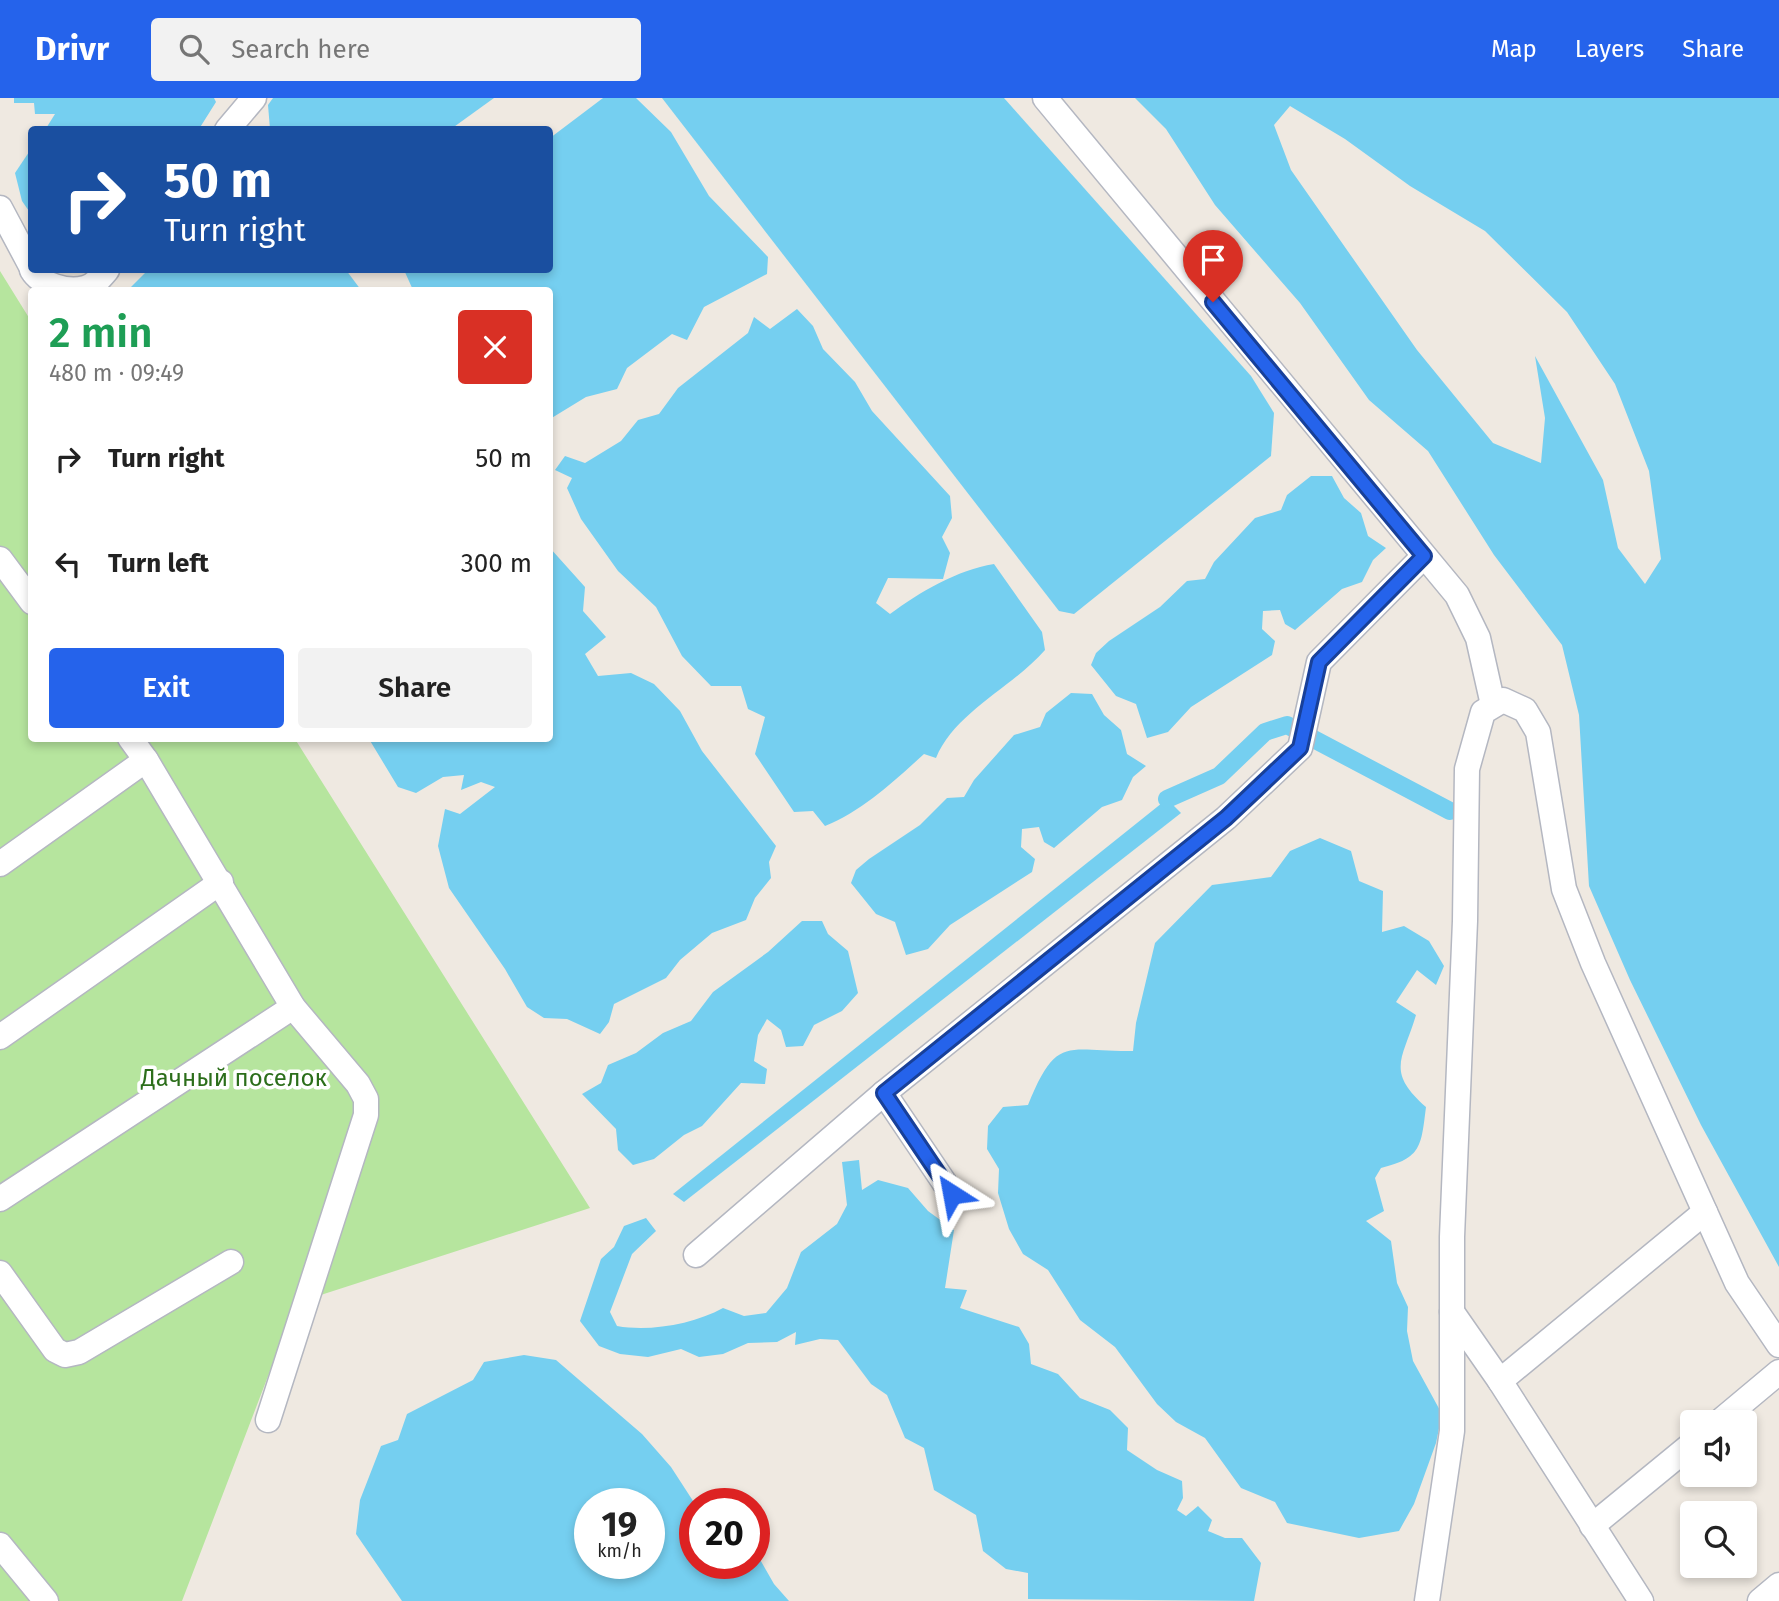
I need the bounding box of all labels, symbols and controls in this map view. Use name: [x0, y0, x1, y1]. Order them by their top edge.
search box: [151, 18, 641, 81]
text: Drivr: [35, 29, 109, 69]
icon: search: [175, 30, 213, 68]
text: Search here: [231, 34, 370, 65]
text: Map: [1491, 35, 1537, 63]
text: Layers: [1575, 35, 1644, 63]
text: Share: [1682, 35, 1744, 63]
text: 50 m: [164, 151, 272, 210]
icon: right: [49, 154, 140, 245]
text: Turn right: [164, 211, 306, 249]
pin: [1183, 230, 1243, 302]
icon: arrive: [1194, 241, 1232, 279]
text: 2 min: [49, 308, 153, 358]
button: close: [458, 310, 532, 384]
text: 480 m · 09:49: [49, 359, 184, 387]
icon: right: [49, 440, 87, 478]
text: Turn right: [108, 443, 225, 474]
text: 50 m: [475, 443, 532, 474]
icon: left: [49, 545, 87, 583]
text: Turn left: [108, 548, 209, 579]
text: 300 m: [461, 548, 532, 579]
button: Exit: [49, 648, 284, 728]
button: Share: [298, 648, 532, 728]
park label: Дачный поселок: [140, 1064, 327, 1092]
position arrow: [915, 1157, 989, 1231]
map controls: [1680, 1410, 1757, 1578]
button: sound: [1680, 1410, 1757, 1487]
speed limit sign: 20: [679, 1488, 770, 1579]
button: search: [1680, 1501, 1757, 1578]
text: 19: [602, 1503, 637, 1545]
text: km/h: [597, 1540, 642, 1562]

